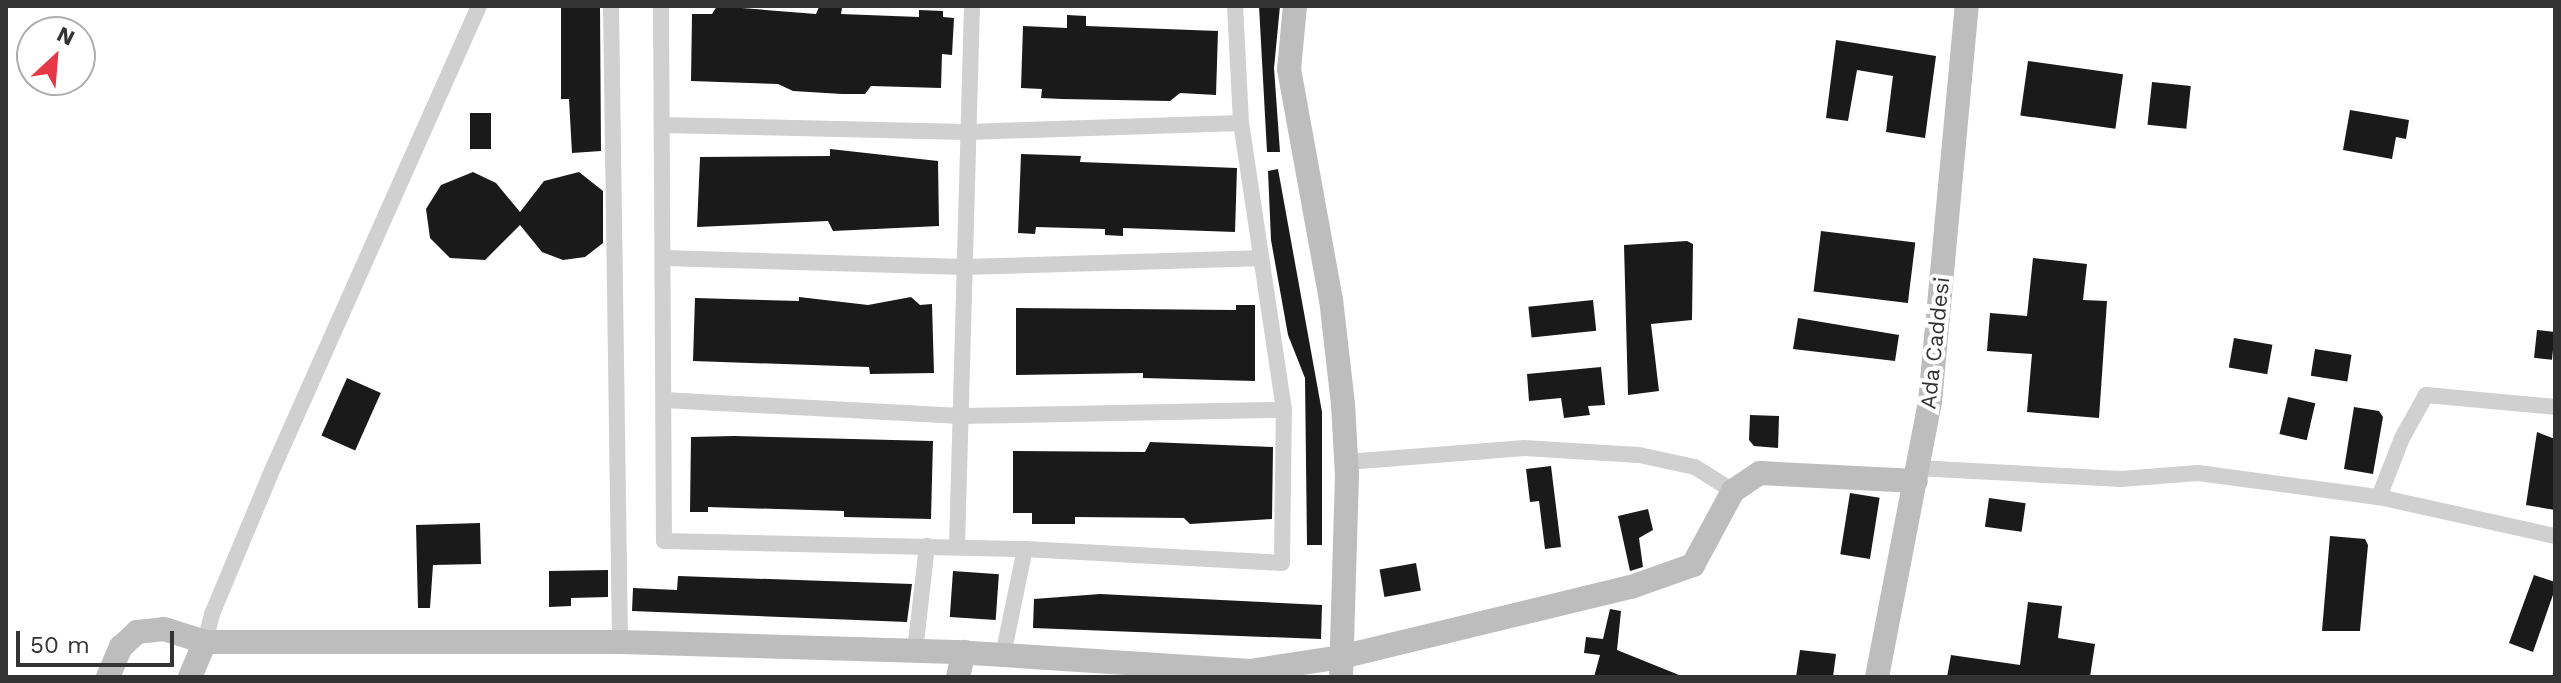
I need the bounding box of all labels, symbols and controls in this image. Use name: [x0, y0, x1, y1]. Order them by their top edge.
north arrow: [16, 16, 96, 96]
text: N: [53, 21, 79, 51]
street label: Ada Caddesi: [1915, 275, 1955, 411]
scale bar: [20, 615, 178, 665]
text: 50 m: [30, 631, 90, 659]

